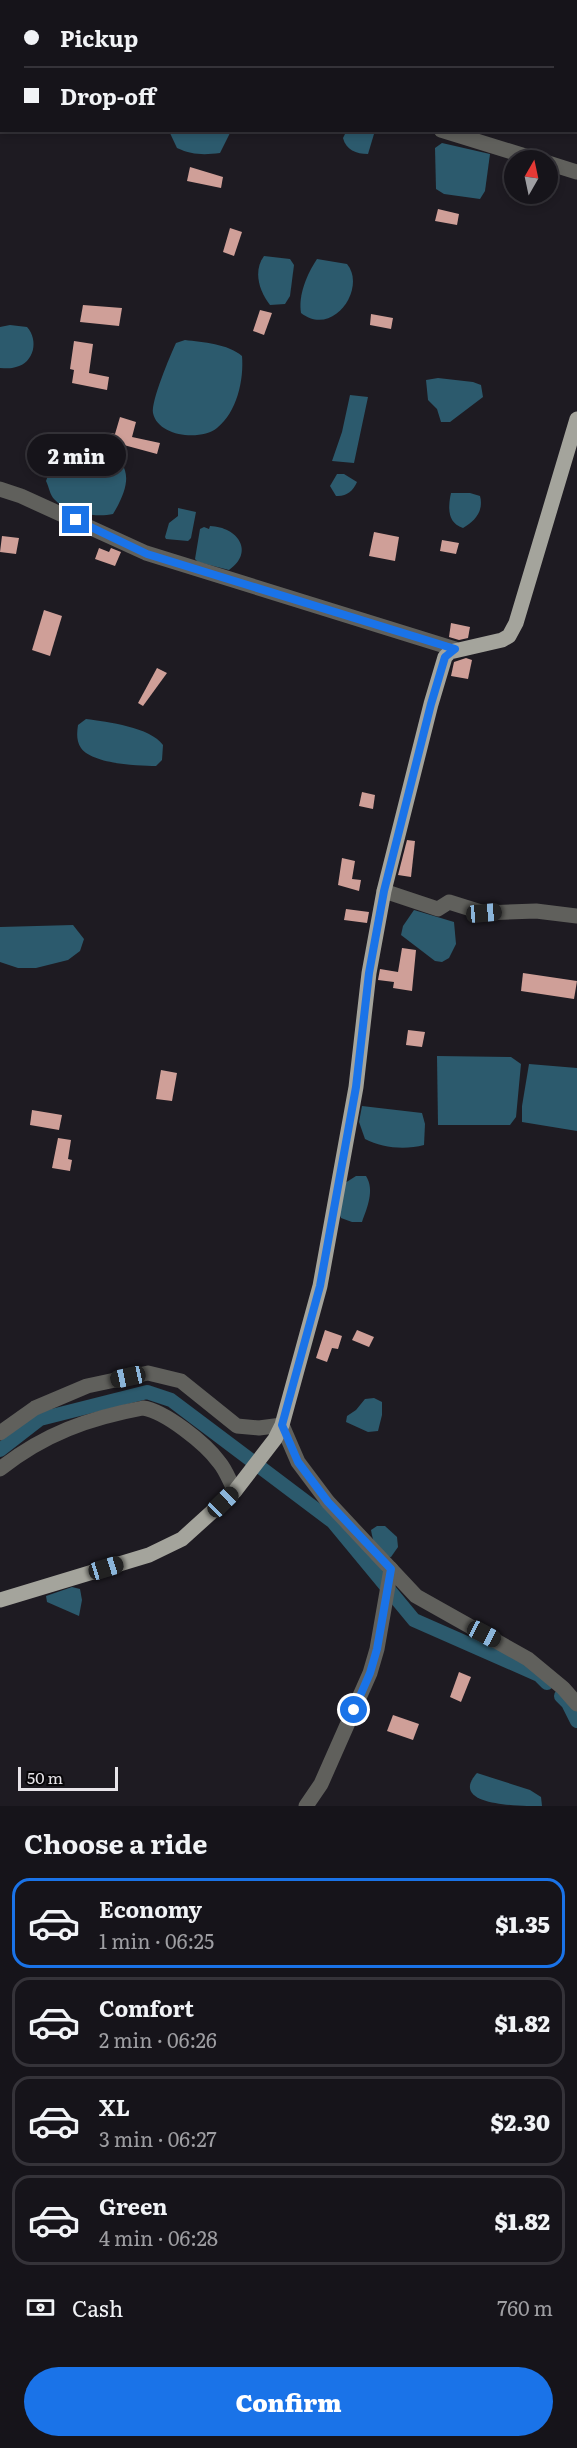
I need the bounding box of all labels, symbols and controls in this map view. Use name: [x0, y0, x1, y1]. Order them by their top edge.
text: Pickup: [60, 21, 138, 54]
text: Drop-off: [60, 79, 156, 112]
north arrow: [504, 150, 558, 204]
map controls: [504, 150, 558, 204]
callout: 2 min: [26, 433, 125, 475]
text: 2 min: [48, 440, 105, 470]
route end: [62, 506, 89, 533]
car: [465, 902, 503, 924]
car: [109, 1364, 147, 1390]
car: [204, 1483, 242, 1521]
car: [86, 1554, 126, 1582]
car: [464, 1618, 504, 1650]
route start: [340, 1696, 367, 1723]
scale bar: [18, 1764, 118, 1792]
text: 50 m: [27, 1765, 63, 1789]
text: Choose a ride: [24, 1822, 207, 1862]
text: Economy: [99, 1892, 202, 1925]
icon: car: [27, 1896, 81, 1950]
text: $1.35: [495, 1907, 550, 1940]
text: 1 min · 06:25: [99, 1925, 214, 1955]
text: Comfort: [99, 1991, 194, 2024]
icon: car: [27, 1995, 81, 2049]
text: $1.82: [494, 2006, 550, 2039]
text: 2 min · 06:26: [99, 2024, 217, 2054]
text: XL: [99, 2090, 130, 2123]
icon: car: [27, 2094, 81, 2148]
text: $2.30: [491, 2105, 550, 2138]
text: 3 min · 06:27: [99, 2123, 217, 2153]
text: Green: [99, 2189, 168, 2222]
icon: car: [27, 2193, 81, 2247]
text: $1.82: [494, 2204, 550, 2237]
text: 4 min · 06:28: [99, 2222, 218, 2252]
icon: cash: [24, 2291, 57, 2324]
text: Cash: [72, 2291, 123, 2324]
text: 760 m: [497, 2292, 553, 2322]
button: Confirm: [24, 2367, 553, 2436]

